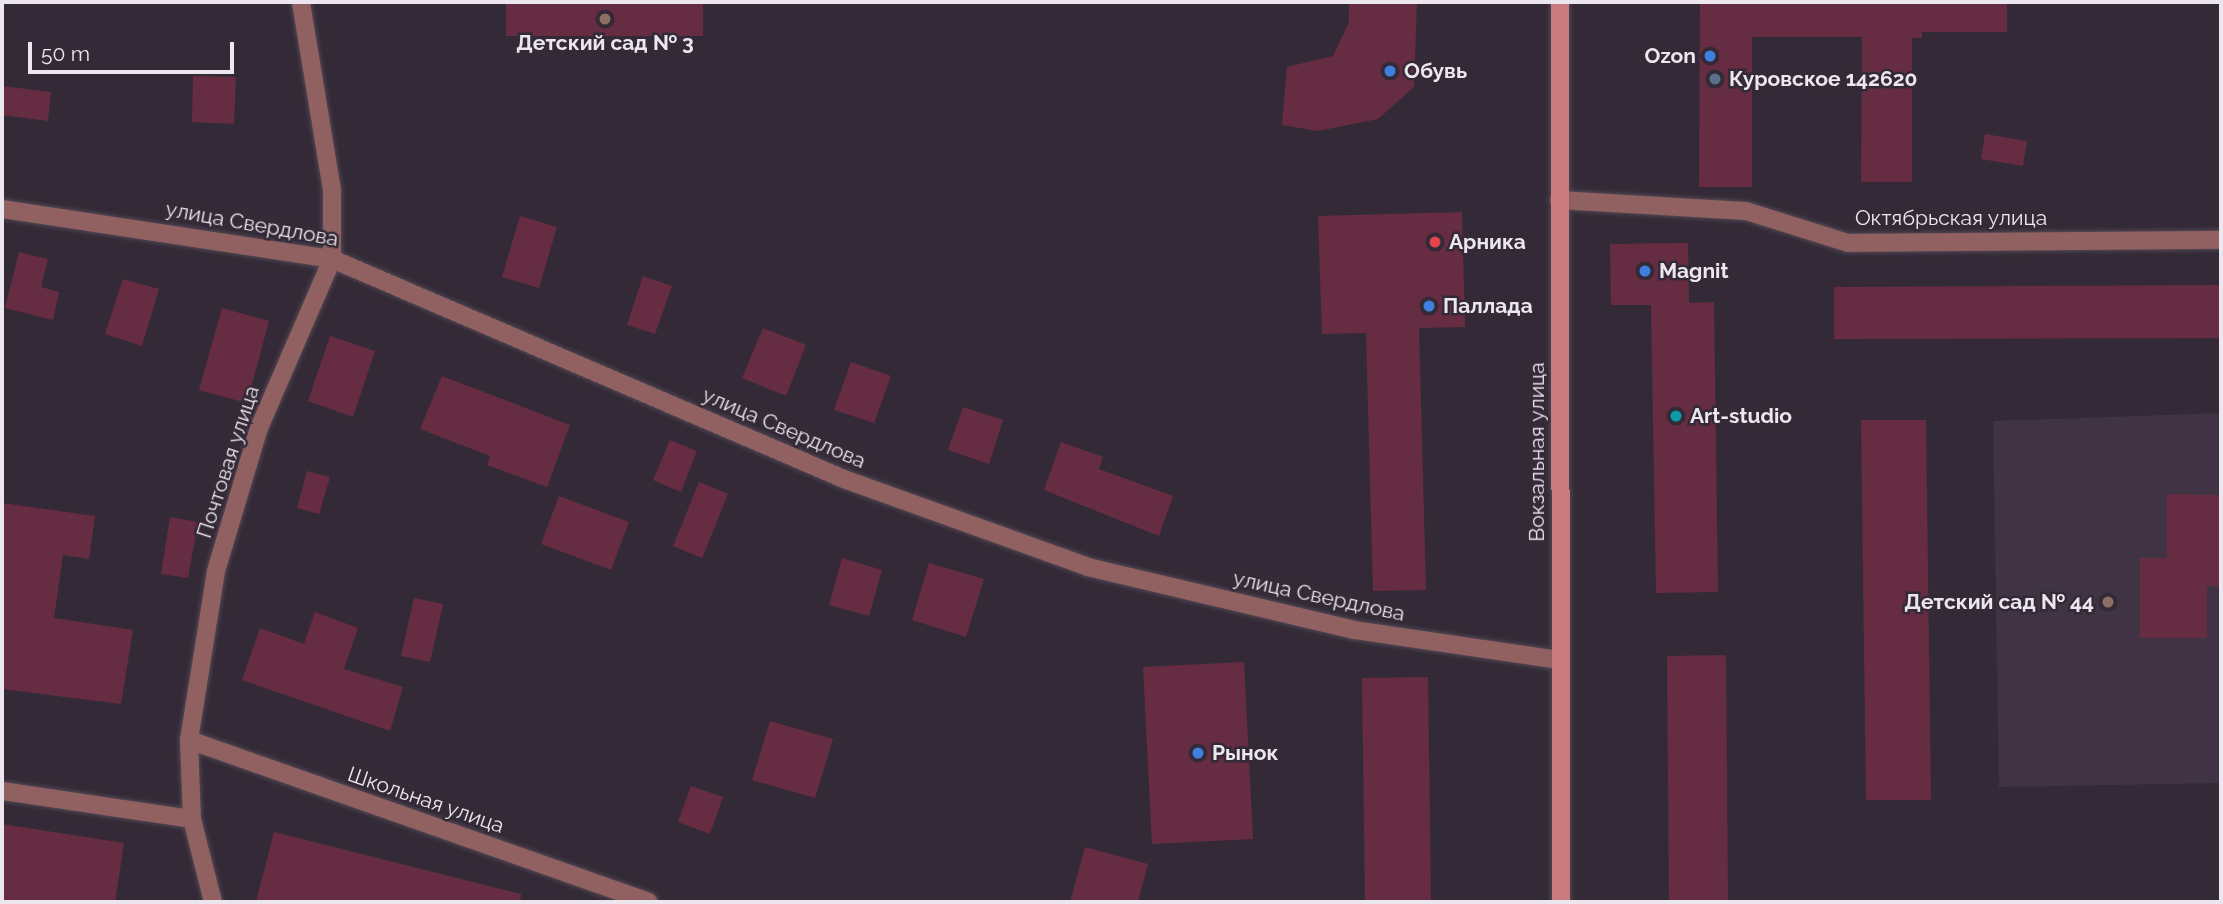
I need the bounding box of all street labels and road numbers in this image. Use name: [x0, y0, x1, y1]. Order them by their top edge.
street label: улица Свердлова: [164, 196, 340, 252]
street label: Октябрьская улица: [1855, 205, 2047, 231]
street label: Вокзальная улица: [1524, 362, 1550, 542]
street label: Почтовая улица: [191, 382, 265, 542]
street label: улица Свердлова: [699, 382, 869, 474]
street label: улица Свердлова: [1231, 565, 1407, 627]
street label: Школьная улица: [344, 761, 508, 839]

